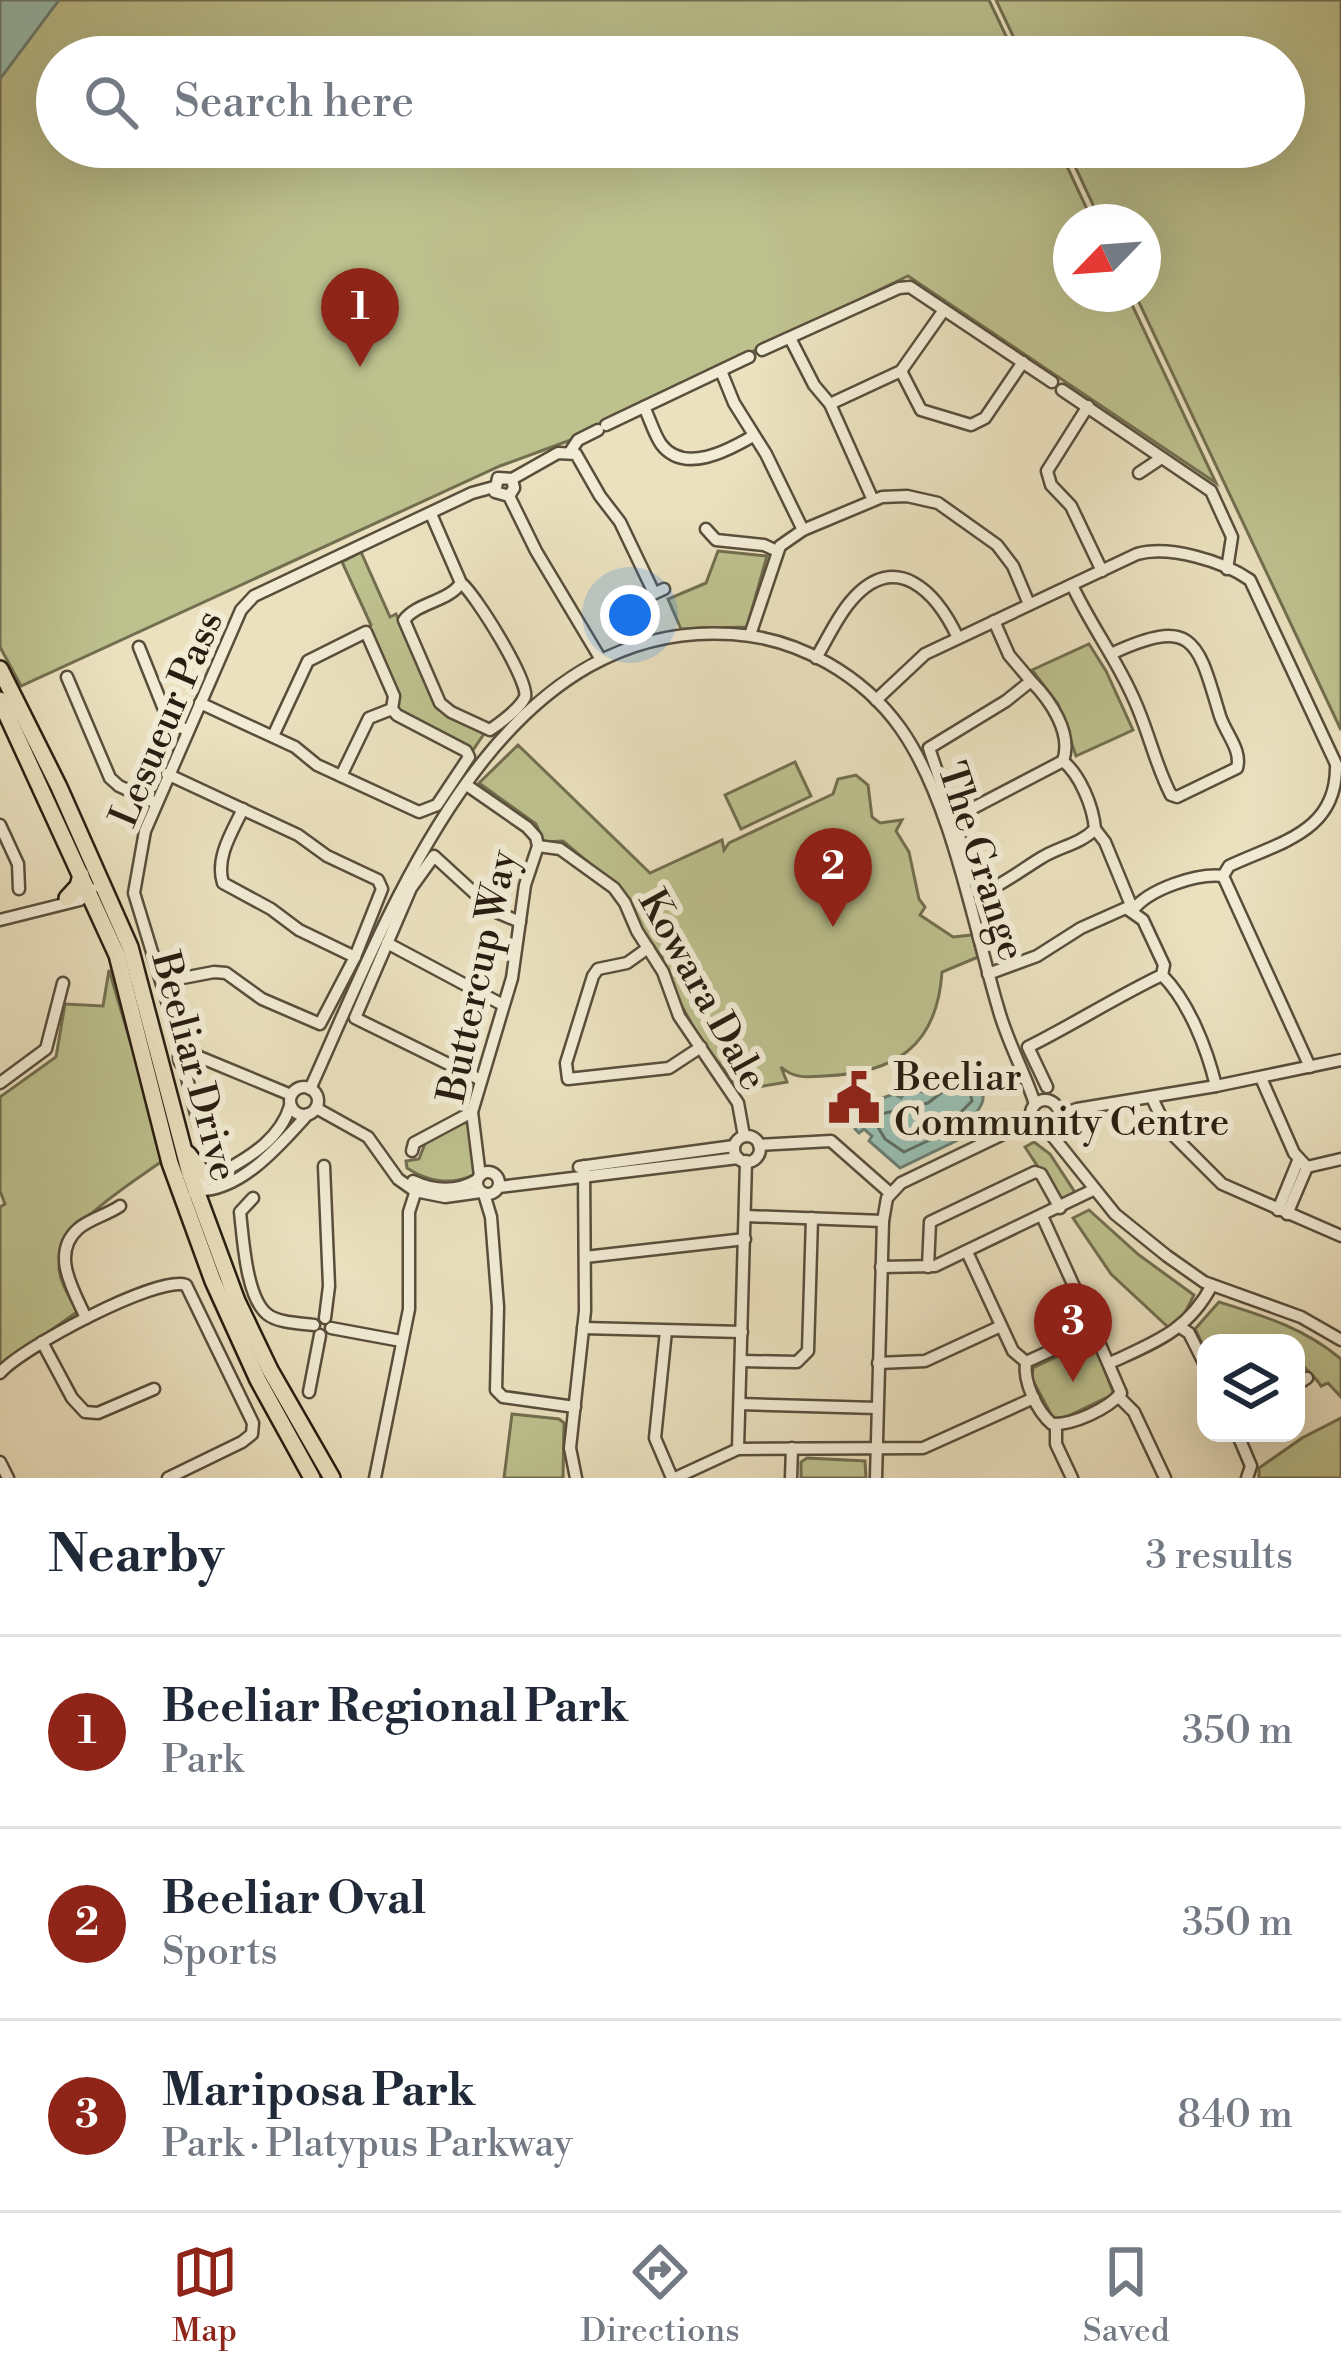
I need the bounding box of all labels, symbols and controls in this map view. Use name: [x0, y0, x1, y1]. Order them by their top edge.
search box: [36, 36, 1305, 168]
icon: search: [78, 69, 144, 135]
text: Search here: [174, 74, 414, 131]
north arrow: [1053, 204, 1161, 312]
pin: 1: [321, 268, 399, 367]
your location: [600, 585, 660, 645]
street label: Lesueur Pass: [100, 603, 235, 834]
street label: The Grange: [926, 756, 1036, 967]
pin: 2: [794, 828, 872, 927]
street label: Buttercup Way: [428, 845, 529, 1108]
street label: Kowara Dale: [627, 881, 777, 1099]
street label: Beeliar Drive: [139, 946, 248, 1187]
place label: Beeliar Community Centre: [893, 1054, 1229, 1148]
public building icon: Beeliar Community Centre: [825, 1069, 883, 1127]
pin: 3: [1034, 1283, 1112, 1382]
map controls: [1197, 1334, 1305, 1442]
button: layers: [1197, 1334, 1305, 1442]
text: Nearby: [48, 1524, 224, 1588]
text: 3 results: [1145, 1532, 1293, 1581]
text: Beeliar Regional Park: [162, 1679, 628, 1736]
text: 1: [78, 1707, 96, 1756]
text: 350 m: [1182, 1707, 1293, 1756]
text: Park: [162, 1736, 243, 1785]
text: Beeliar Oval: [162, 1871, 426, 1928]
text: 2: [75, 1899, 99, 1948]
text: 350 m: [1182, 1899, 1293, 1948]
text: Sports: [162, 1928, 278, 1977]
text: Mariposa Park: [162, 2063, 475, 2120]
text: 3: [75, 2091, 99, 2140]
text: 840 m: [1177, 2091, 1293, 2140]
text: Park · Platypus Parkway: [162, 2120, 573, 2169]
tab: Map: [172, 2239, 238, 2352]
tab: Directions: [581, 2239, 740, 2352]
tab: Saved: [1083, 2239, 1169, 2352]

